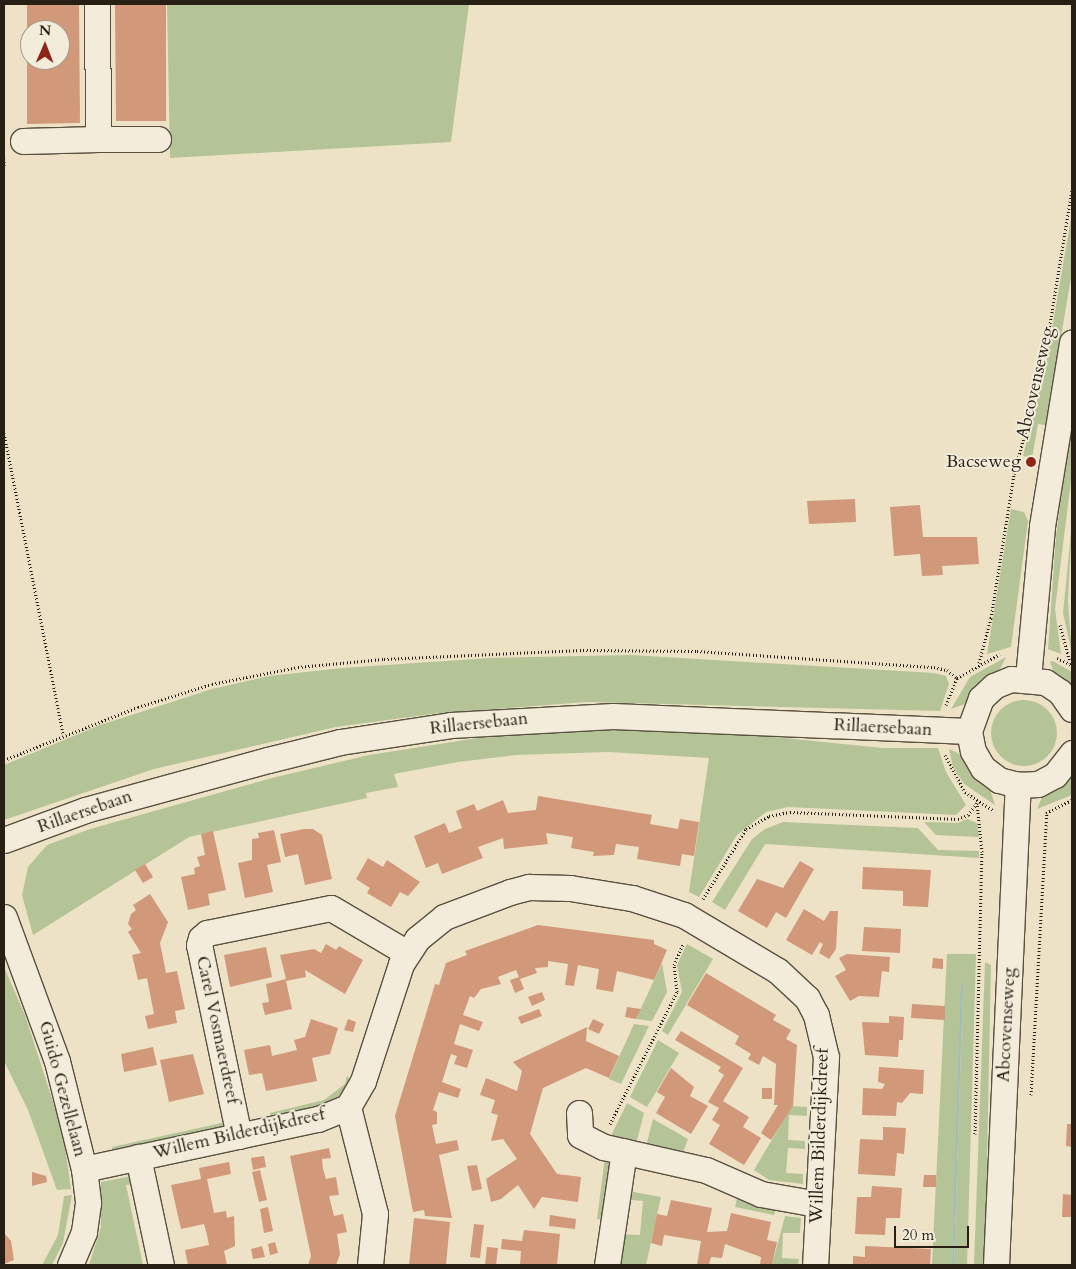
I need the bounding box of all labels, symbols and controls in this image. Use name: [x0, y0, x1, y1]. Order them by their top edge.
north arrow: [20, 20, 70, 70]
text: N: [39, 21, 51, 40]
street label: Abcovenseweg: [1013, 325, 1059, 441]
place label: Bacseweg: [946, 451, 1021, 473]
marker: Bacseweg: [1025, 456, 1037, 468]
street label: Rillaersebaan: [429, 708, 529, 740]
street label: Rillaersebaan: [833, 715, 933, 741]
street label: Rillaersebaan: [35, 786, 135, 838]
street label: Carel Vosmaerdreef: [191, 954, 243, 1106]
street label: Abcovenseweg: [993, 967, 1021, 1083]
street label: Guido Gezellelaan: [33, 1019, 91, 1159]
street label: Willem Bilderdijkdreef: [806, 1048, 834, 1224]
street label: Willem Bilderdijkdreef: [151, 1104, 327, 1164]
scale bar: [896, 1216, 971, 1248]
text: 20 m: [902, 1225, 934, 1245]

